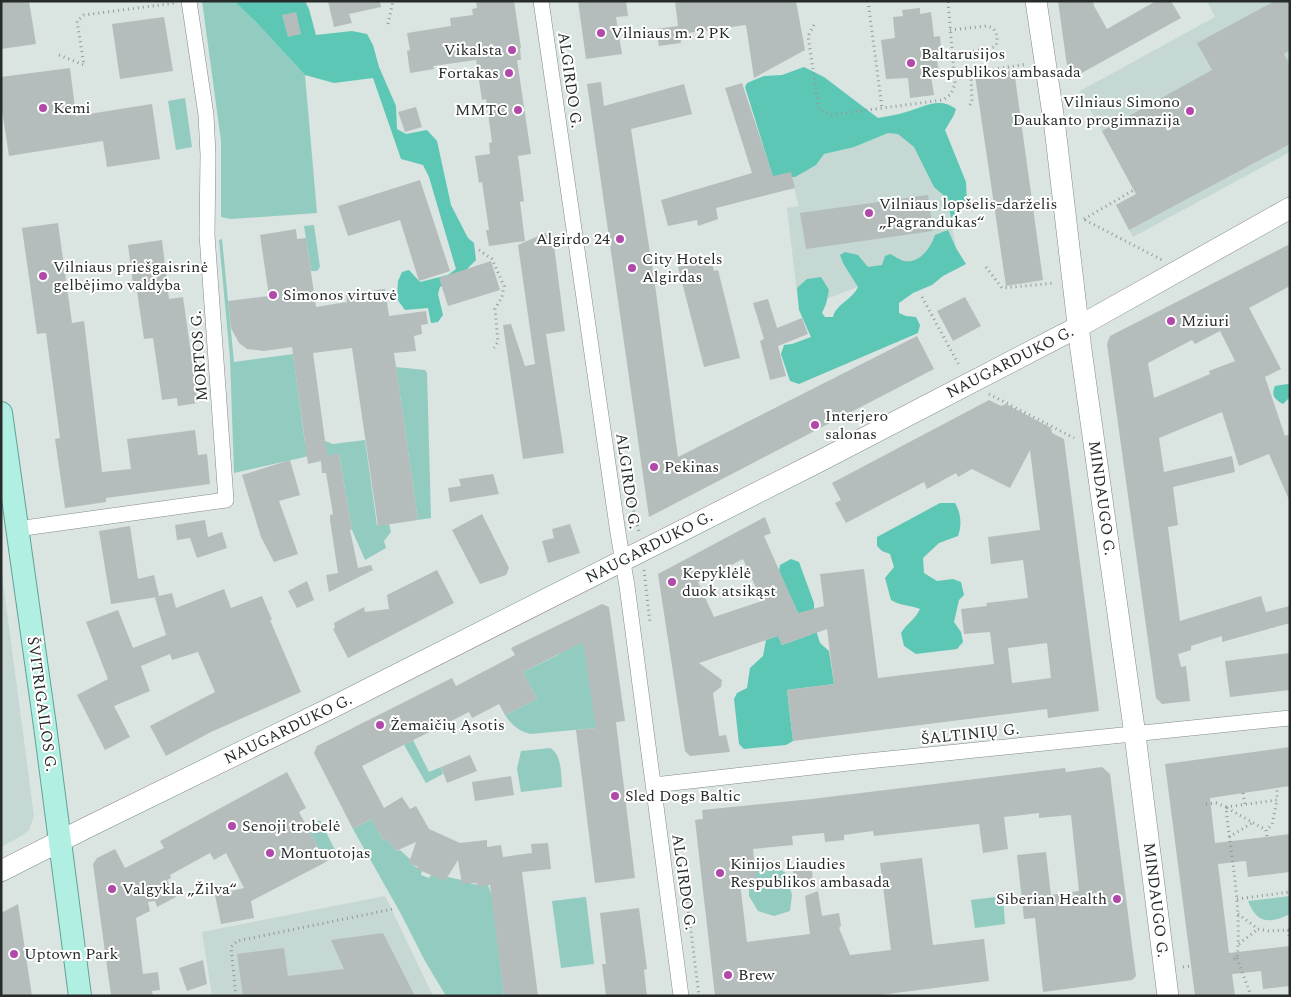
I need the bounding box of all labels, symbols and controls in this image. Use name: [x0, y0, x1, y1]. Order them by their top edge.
place label: Vilniaus m. 2 PK: [611, 21, 730, 45]
marker: Vilniaus m. 2 PK: [595, 27, 607, 39]
street label: ALGIRDO G.: [551, 30, 589, 130]
place label: Vikalsta: [444, 38, 502, 62]
place label: Baltarusijos Respublikos ambasada: [921, 42, 1081, 84]
marker: Vikalsta: [506, 44, 518, 56]
marker: Baltarusijos Respublikos ambasada: [905, 57, 917, 69]
place label: Fortakas: [438, 61, 499, 85]
marker: Fortakas: [503, 67, 515, 79]
place label: Vilniaus Simono Daukanto progimnazija: [1013, 90, 1180, 132]
place label: Kemi: [53, 96, 91, 120]
place label: MMTC: [455, 98, 508, 122]
marker: Kemi: [37, 102, 49, 114]
marker: MMTC: [512, 104, 524, 116]
marker: Vilniaus Simono Daukanto progimnazija: [1184, 105, 1196, 117]
place label: Vilniaus lopšelis-darželis „Pagrandukas“: [879, 192, 1057, 234]
marker: Vilniaus lopšelis-darželis „Pagrandukas“: [863, 207, 875, 219]
place label: Algirdo 24: [536, 227, 610, 251]
marker: Algirdo 24: [614, 233, 626, 245]
place label: City Hotels Algirdas: [642, 247, 723, 289]
place label: Vilniaus priešgaisrinė gelbėjimo valdyba: [53, 255, 208, 297]
marker: City Hotels Algirdas: [626, 262, 638, 274]
marker: Vilniaus priešgaisrinė gelbėjimo valdyba: [37, 270, 49, 282]
place label: Simonos virtuvė: [283, 283, 397, 307]
marker: Simonos virtuvė: [267, 289, 279, 301]
place label: Mziuri: [1181, 309, 1229, 333]
street label: MORTOS G.: [184, 310, 214, 402]
marker: Mziuri: [1165, 315, 1177, 327]
street label: NAUGARDUKO G.: [942, 319, 1078, 405]
place label: Interjero salonas: [825, 404, 888, 446]
marker: Interjero salonas: [809, 419, 821, 431]
street label: ALGIRDO G.: [609, 431, 647, 531]
street label: MINDAUGO G.: [1082, 439, 1122, 557]
place label: Pekinas: [664, 455, 719, 479]
marker: Pekinas: [648, 461, 660, 473]
street label: NAUGARDUKO G.: [581, 504, 717, 590]
place label: Kepyklėlė duok atsikąst: [682, 561, 776, 603]
marker: Kepyklėlė duok atsikąst: [666, 576, 678, 588]
street label: ŠVITRIGAILOS G.: [21, 635, 63, 773]
street label: NAUGARDUKO G.: [220, 687, 356, 771]
place label: Žemaičių Ąsotis: [390, 713, 505, 737]
street label: ŠALTINIŲ G.: [920, 717, 1020, 751]
marker: Žemaičių Ąsotis: [374, 719, 386, 731]
place label: Sled Dogs Baltic: [625, 784, 741, 808]
marker: Sled Dogs Baltic: [609, 790, 621, 802]
place label: Senoji trobelė: [242, 814, 341, 838]
marker: Senoji trobelė: [226, 820, 238, 832]
street label: ALGIRDO G.: [665, 832, 703, 932]
place label: Montuotojas: [280, 841, 371, 865]
street label: MINDAUGO G.: [1137, 841, 1175, 959]
marker: Montuotojas: [264, 847, 276, 859]
place label: Kinijos Liaudies Respublikos ambasada: [730, 852, 890, 894]
marker: Kinijos Liaudies Respublikos ambasada: [714, 867, 726, 879]
place label: Valgykla „Žilva“: [122, 877, 237, 901]
marker: Valgykla „Žilva“: [106, 883, 118, 895]
place label: Siberian Health: [996, 887, 1107, 911]
marker: Siberian Health: [1111, 893, 1123, 905]
place label: Uptown Park: [24, 942, 118, 966]
marker: Uptown Park: [8, 948, 20, 960]
place label: Brew: [738, 963, 776, 987]
marker: Brew: [722, 969, 734, 981]

